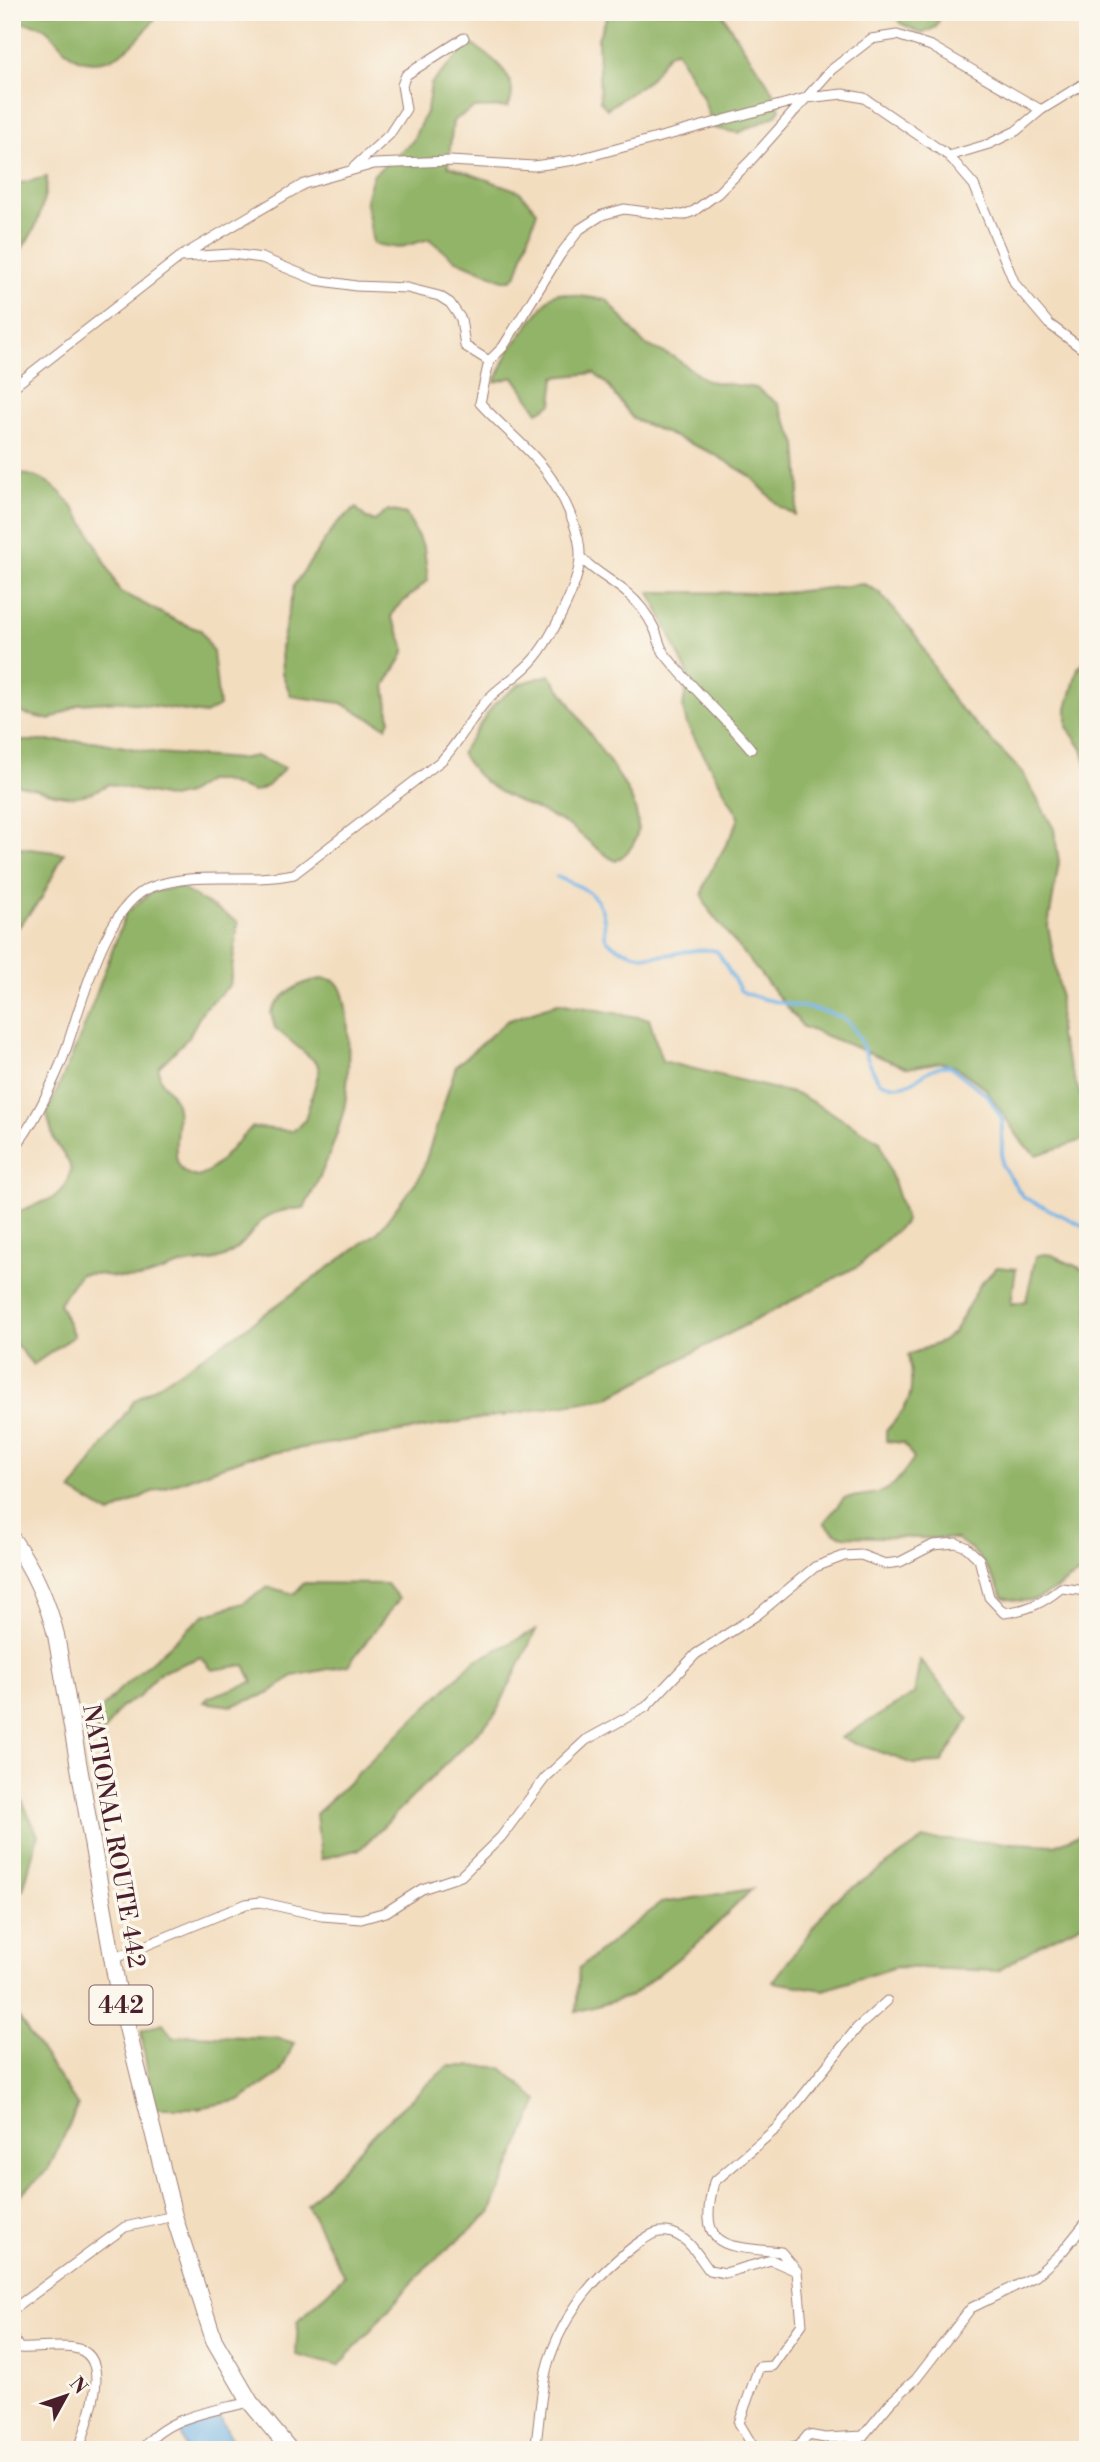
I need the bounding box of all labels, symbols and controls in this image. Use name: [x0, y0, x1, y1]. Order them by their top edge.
street label: NATIONAL ROUTE 442: [75, 1702, 151, 1970]
road number: 442: [90, 1986, 152, 2024]
north arrow: [32, 2360, 102, 2430]
text: N: [64, 2372, 92, 2399]

